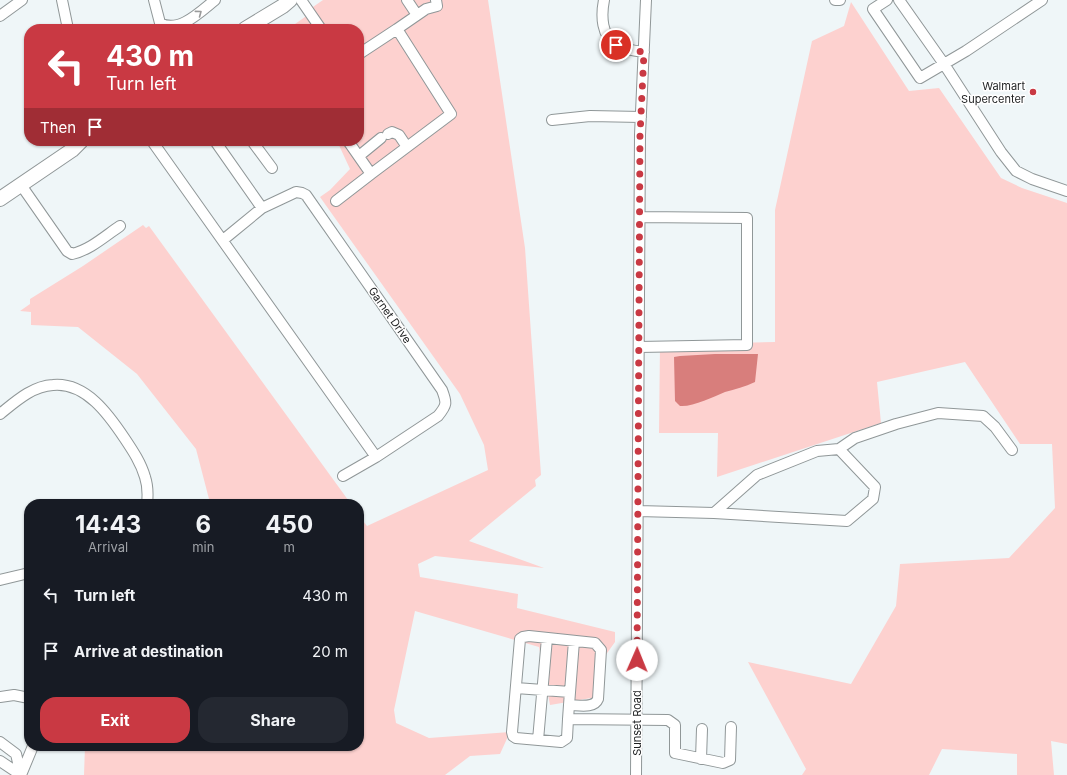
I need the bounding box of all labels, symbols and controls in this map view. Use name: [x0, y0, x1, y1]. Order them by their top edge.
one-way arrow: [194, 11, 201, 18]
pin: [599, 28, 633, 62]
icon: arrive: [605, 34, 627, 56]
text: 430 m: [106, 39, 194, 73]
icon: left: [40, 40, 92, 92]
text: Turn left: [106, 73, 176, 94]
place label: Walmart Supercenter: [961, 79, 1025, 106]
marker: Walmart Supercenter: [1028, 87, 1038, 97]
icon: arrive: [84, 116, 106, 138]
text: Then: [40, 118, 76, 137]
street label: Garnet Drive: [365, 284, 415, 346]
text: 14:43: [75, 510, 141, 539]
text: 6: [195, 510, 211, 539]
text: 450: [265, 510, 313, 539]
text: Arrival: [88, 539, 128, 555]
text: min: [192, 539, 214, 555]
text: m: [284, 539, 295, 555]
icon: left: [40, 584, 62, 606]
text: Turn left: [74, 586, 135, 605]
text: 430 m: [302, 586, 348, 605]
position arrow: [616, 639, 658, 681]
icon: arrive: [40, 640, 62, 662]
text: Arrive at destination: [74, 642, 223, 661]
text: 20 m: [312, 642, 348, 661]
street label: Sunset Road: [630, 690, 644, 756]
button: Exit: [40, 697, 190, 743]
button: Share: [198, 697, 348, 743]

